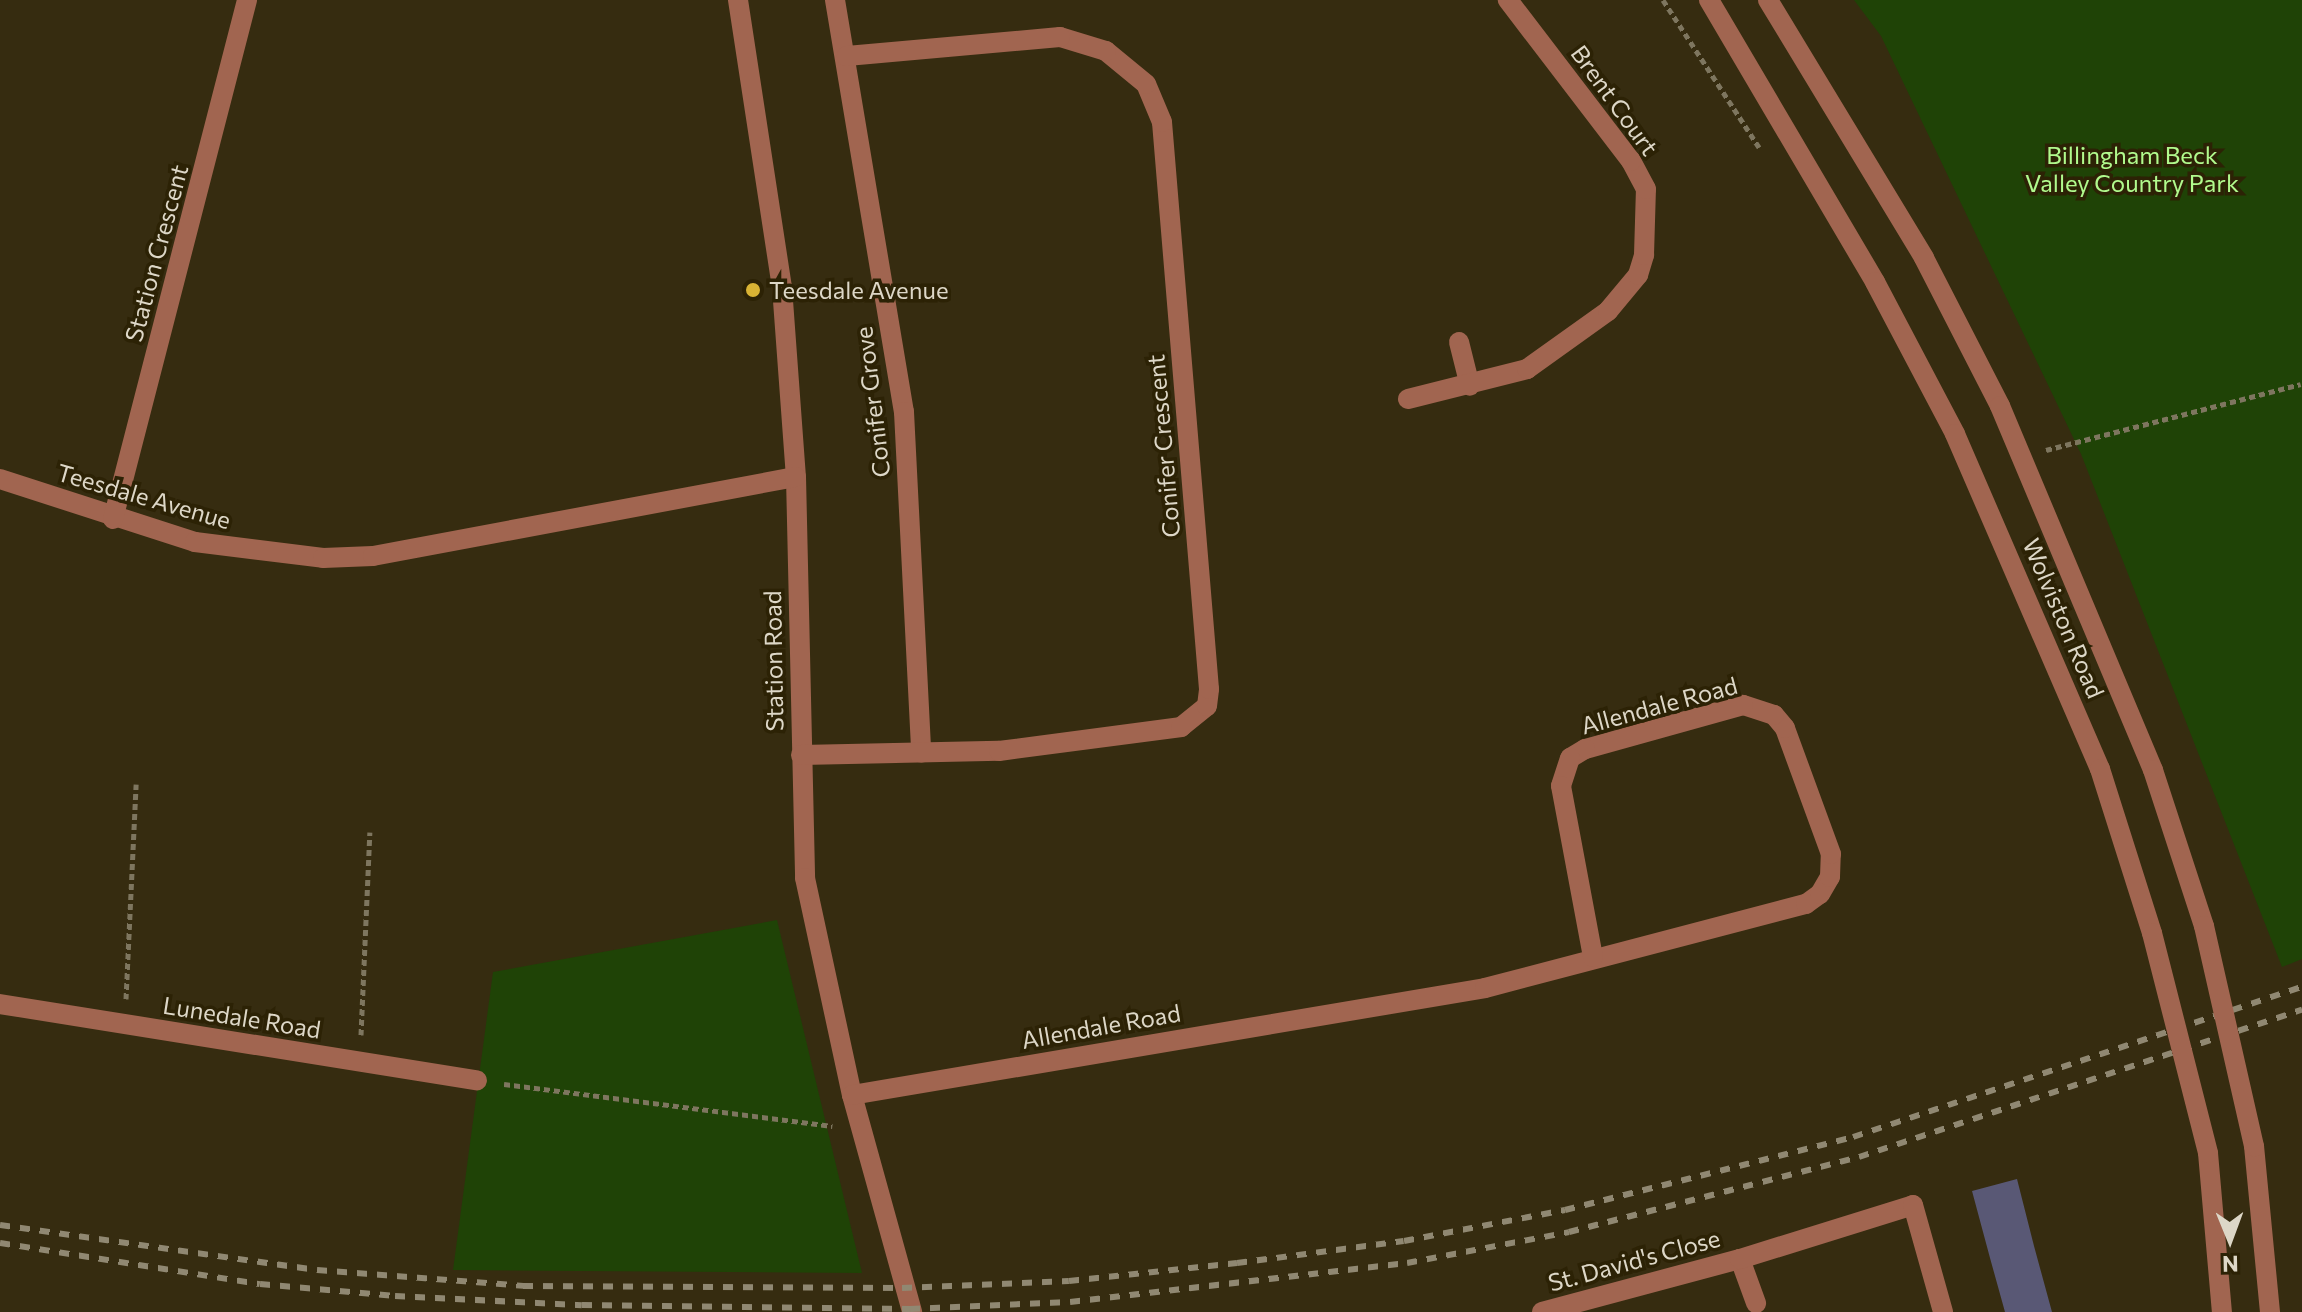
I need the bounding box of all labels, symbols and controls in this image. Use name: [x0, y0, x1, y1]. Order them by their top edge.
street label: Brent Court: [1565, 39, 1665, 161]
park label: Billingham Beck Valley Country Park: [2025, 141, 2239, 197]
street label: Station Crescent: [119, 161, 193, 345]
place label: Teesdale Avenue: [769, 276, 949, 304]
marker: Teesdale Avenue: [744, 281, 762, 299]
street label: Conifer Grove: [848, 325, 896, 479]
street label: Conifer Crescent: [1141, 353, 1185, 539]
street label: Teesdale Avenue: [54, 457, 234, 535]
street label: Wolviston Road: [2017, 534, 2111, 702]
street label: Station Road: [757, 590, 789, 732]
street label: Allendale Road: [1578, 670, 1740, 740]
street label: Lunedale Road: [161, 990, 323, 1044]
street label: Allendale Road: [1019, 998, 1183, 1054]
north arrow: [2190, 1200, 2270, 1280]
street label: St. David's Close: [1545, 1223, 1723, 1297]
text: N: [2222, 1251, 2239, 1278]

